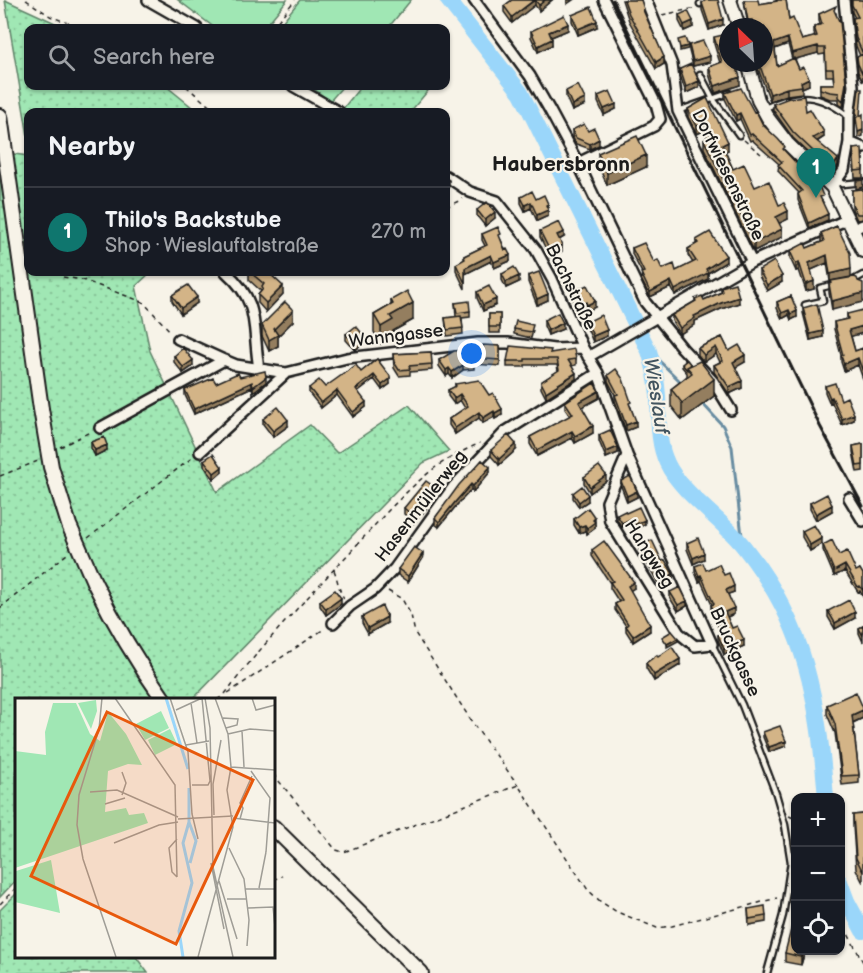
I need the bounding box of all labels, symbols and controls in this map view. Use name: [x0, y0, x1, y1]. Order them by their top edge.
north arrow: [719, 18, 773, 72]
search box: [24, 24, 450, 90]
icon: search: [45, 41, 78, 74]
text: Search here: [93, 44, 215, 71]
street label: Dorfwiesenstraße: [687, 106, 769, 244]
text: Nearby: [48, 132, 135, 163]
pin: 1: [796, 148, 836, 198]
district label: Haubersbronn: [492, 152, 630, 177]
text: Thilo's Backstube: [105, 207, 281, 234]
text: 1: [63, 220, 72, 244]
text: 270 m: [371, 220, 426, 244]
text: Shop · Wieslauftalstraße: [105, 234, 319, 258]
street label: Bachstraße: [541, 240, 601, 334]
street label: Wanngasse: [348, 320, 445, 352]
your location: [457, 339, 486, 368]
water label: Wieslauf: [638, 356, 674, 437]
street label: Hasenmüllerweg: [371, 446, 471, 566]
street label: Hangweg: [620, 516, 678, 592]
street label: Bruckgasse: [705, 604, 765, 700]
inset map: [15, 698, 274, 958]
map controls: [791, 793, 845, 955]
button: +: [791, 793, 845, 847]
button: −: [791, 847, 845, 901]
button: locate: [791, 901, 845, 955]

